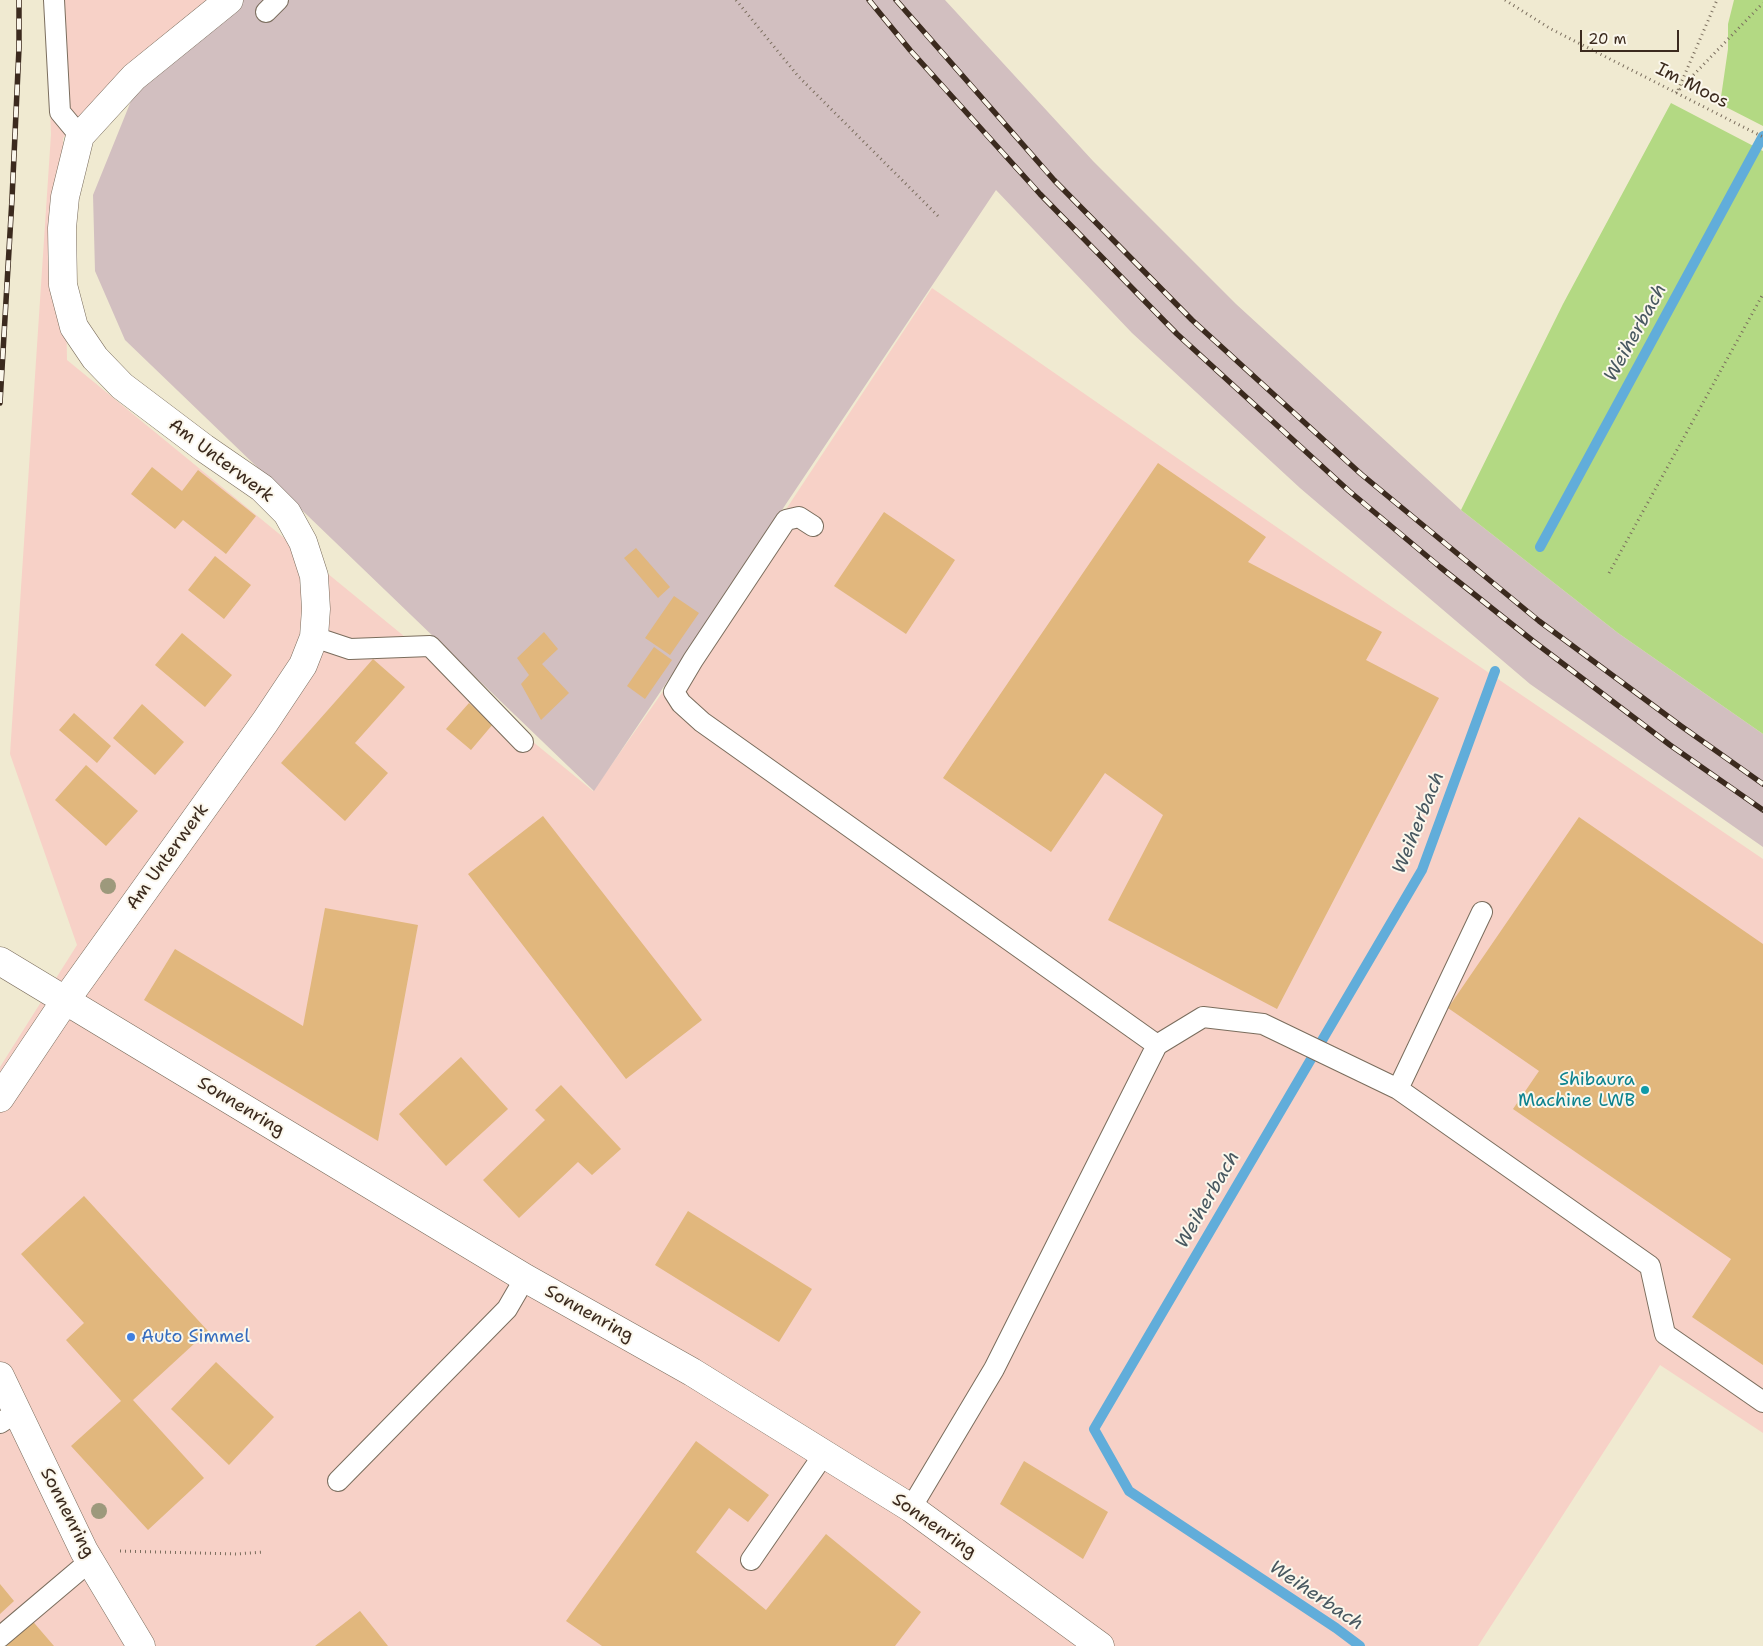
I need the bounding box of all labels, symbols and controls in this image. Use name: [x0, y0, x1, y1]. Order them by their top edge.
scale bar: [1583, 20, 1682, 52]
text: 20 m: [1588, 29, 1627, 49]
street label: Im Moos: [1652, 58, 1732, 114]
water label: Weiherbach: [1600, 280, 1672, 386]
street label: Am Unterwerk: [164, 414, 278, 508]
water label: Weiherbach: [1388, 768, 1450, 878]
street label: Am Unterwerk: [122, 800, 214, 914]
place label: Shibaura Machine LWB: [1518, 1069, 1635, 1112]
street label: Sonnenring: [193, 1072, 289, 1142]
marker: Shibaura Machine LWB: [1639, 1084, 1651, 1096]
water label: Weiherbach: [1171, 1147, 1245, 1253]
street label: Sonnenring: [541, 1281, 637, 1347]
place label: Auto Simmel: [141, 1326, 250, 1348]
marker: Auto Simmel: [125, 1331, 137, 1343]
street label: Sonnenring: [35, 1464, 99, 1562]
street label: Sonnenring: [888, 1489, 980, 1563]
water label: Weiherbach: [1265, 1556, 1367, 1636]

